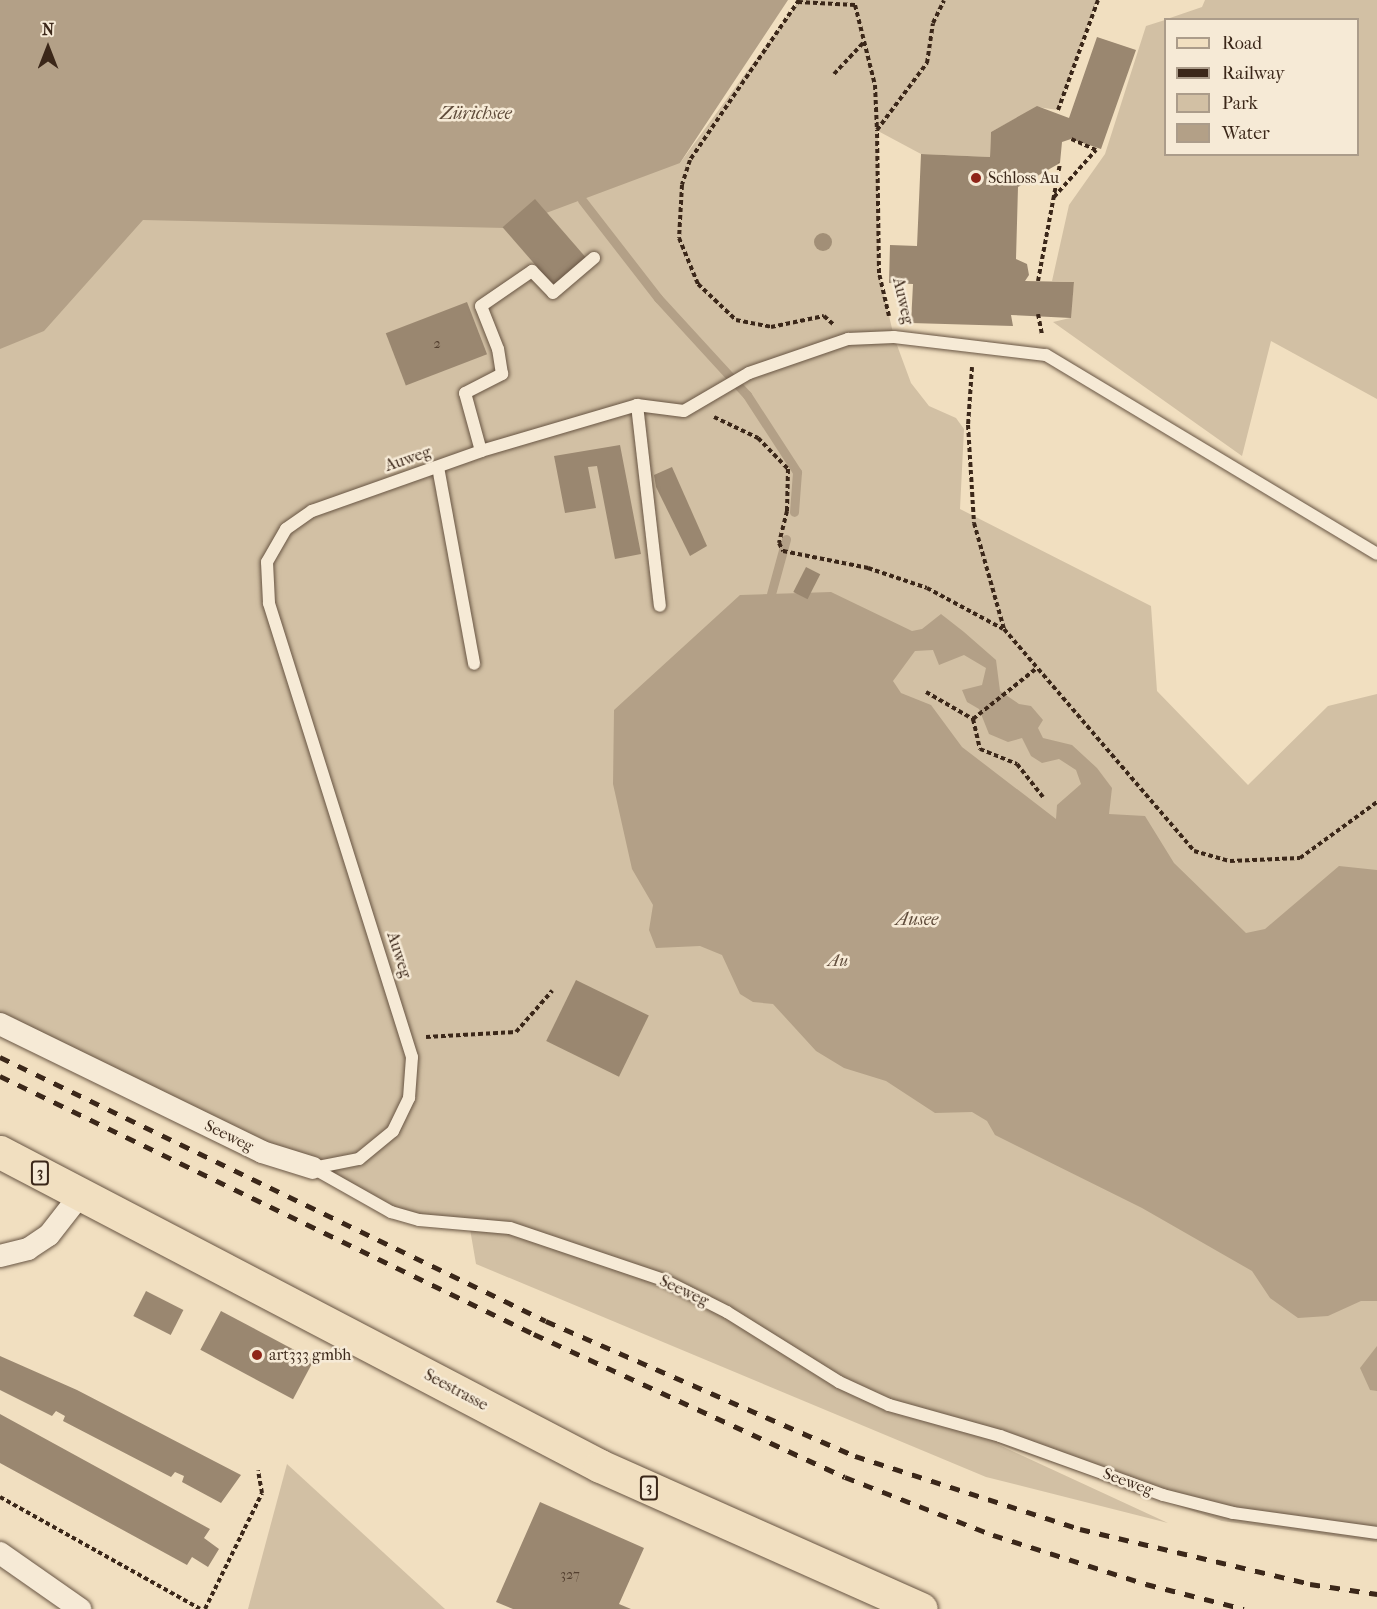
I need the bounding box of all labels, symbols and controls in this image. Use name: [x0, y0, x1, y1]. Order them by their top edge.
north arrow: [18, 18, 78, 78]
legend: [1164, 18, 1359, 156]
text: N: [42, 20, 54, 39]
text: Road: [1222, 33, 1262, 54]
text: Railway: [1222, 63, 1285, 84]
text: Park: [1222, 93, 1258, 114]
water label: Zürichsee: [440, 103, 512, 125]
text: Water: [1222, 123, 1270, 144]
place label: Schloss Au: [988, 168, 1059, 188]
marker: Schloss Au: [969, 171, 983, 185]
street label: Auweg: [888, 276, 918, 326]
house number: 2: [433, 336, 441, 352]
street label: Auweg: [383, 442, 433, 476]
water label: Ausee: [896, 909, 938, 931]
street label: Auweg: [383, 930, 415, 980]
park label: Au: [828, 951, 848, 971]
street label: Seeweg: [201, 1116, 257, 1156]
road number: 3: [30, 1161, 51, 1185]
street label: Seeweg: [656, 1271, 712, 1311]
place label: art333 gmbh: [269, 1345, 351, 1365]
marker: art333 gmbh: [250, 1348, 264, 1362]
street label: Seestrasse: [421, 1365, 491, 1415]
street label: Seeweg: [1100, 1464, 1156, 1500]
road number: 3: [638, 1476, 660, 1500]
house number: 327: [560, 1567, 580, 1583]

